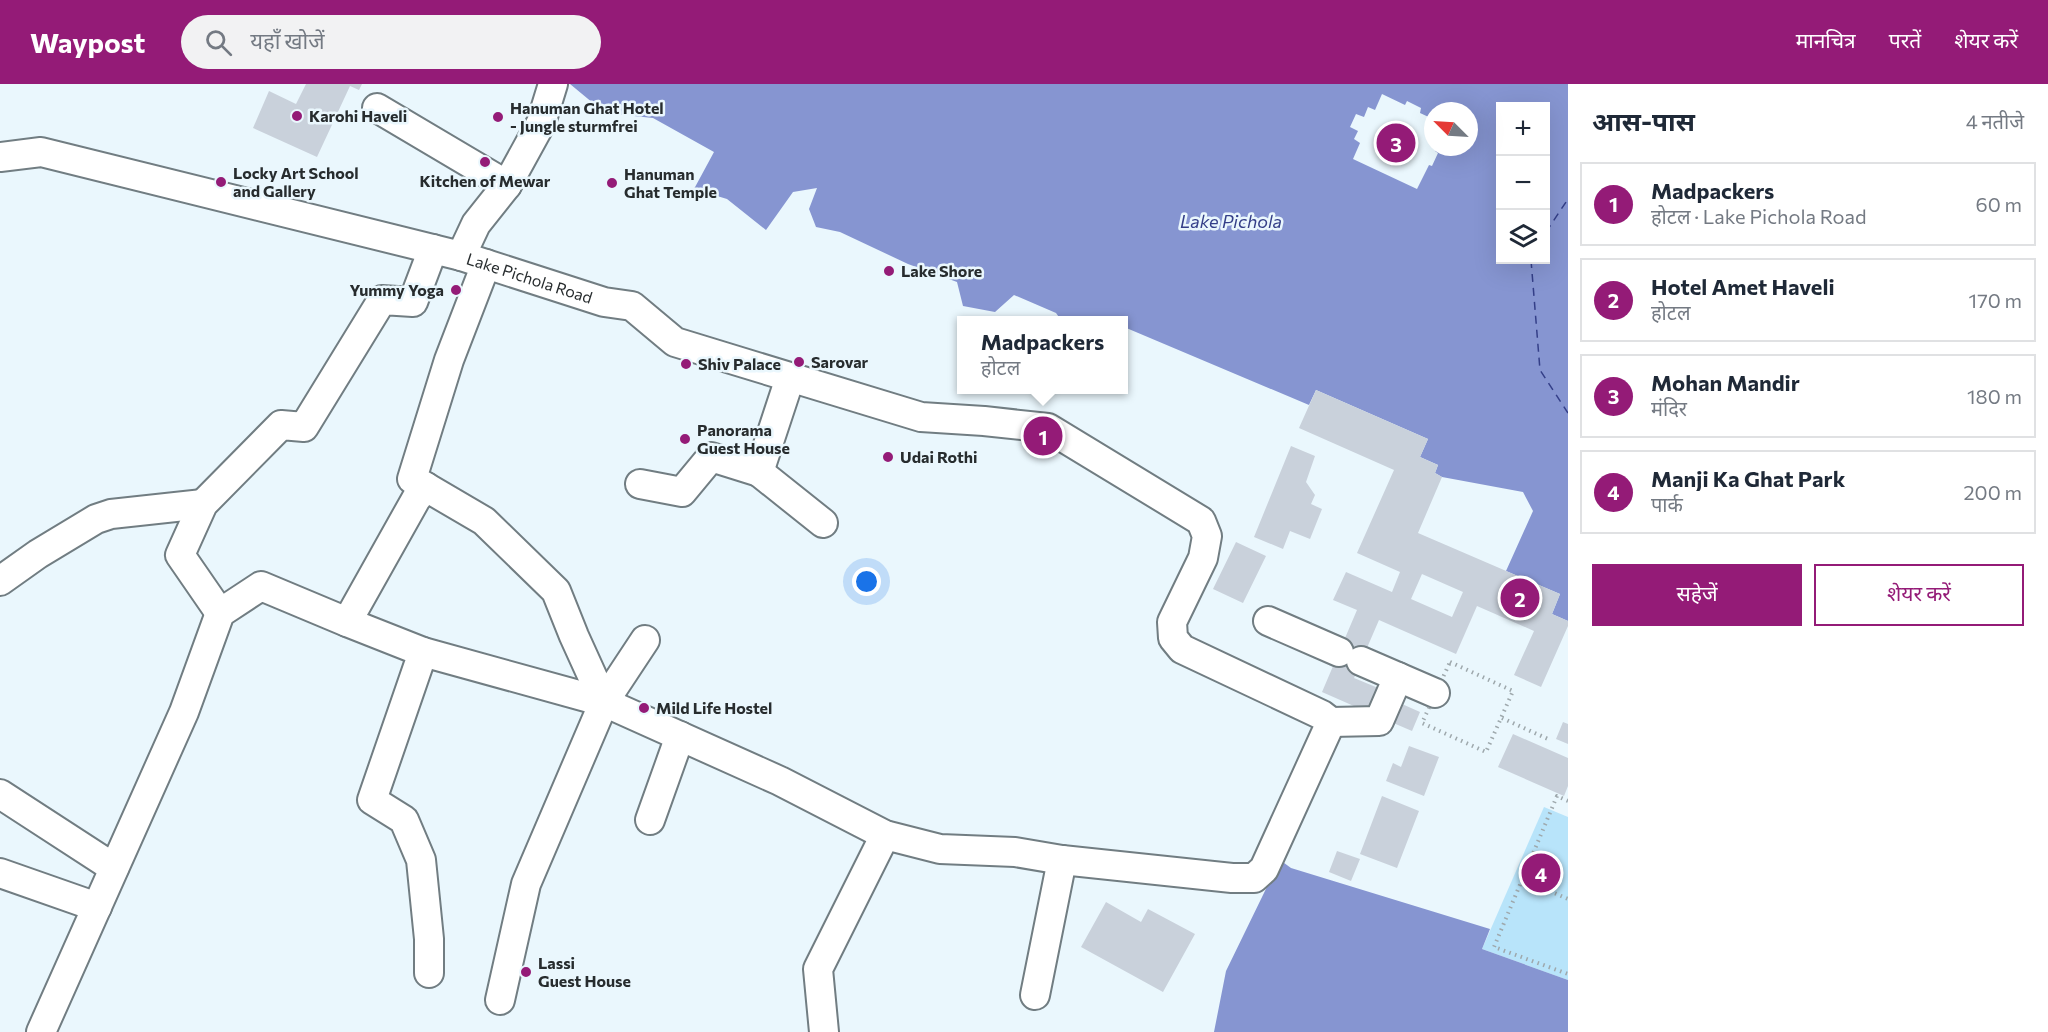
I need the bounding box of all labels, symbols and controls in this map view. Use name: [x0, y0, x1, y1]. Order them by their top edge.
search box: [181, 15, 601, 69]
text: Waypost: [30, 25, 145, 59]
icon: search: [202, 26, 235, 59]
text: यहाँ खोजें: [250, 27, 325, 54]
text: मानचित्र: [1796, 27, 1856, 52]
text: परतें: [1889, 27, 1921, 52]
text: शेयर करें: [1954, 27, 2018, 52]
place label: Hanuman Ghat Hotel - Jungle sturmfrei: [510, 98, 664, 135]
north arrow: [1424, 102, 1478, 156]
map controls: [1496, 102, 1550, 264]
button: +: [1496, 102, 1550, 156]
text: आस-पास: [1592, 105, 1695, 136]
place label: Karohi Haveli: [309, 106, 407, 125]
marker: Karohi Haveli: [290, 109, 304, 123]
text: 4 नतीजे: [1966, 109, 2024, 133]
marker: Hanuman Ghat Hotel - Jungle sturmfrei: [491, 110, 505, 124]
pin: 3: [1376, 120, 1416, 166]
marker: Kitchen of Mewar: [478, 155, 492, 169]
button: −: [1496, 156, 1550, 210]
place label: Locky Art School and Gallery: [233, 163, 359, 200]
place label: Hanuman Ghat Temple: [624, 164, 717, 201]
place label: Kitchen of Mewar: [420, 171, 551, 190]
marker: Locky Art School and Gallery: [214, 175, 228, 189]
marker: Hanuman Ghat Temple: [605, 176, 619, 190]
text: Madpackers: [1651, 177, 1774, 204]
text: 1: [1609, 192, 1618, 216]
text: 60 m: [1976, 192, 2022, 216]
text: होटल · Lake Pichola Road: [1651, 204, 1867, 228]
water label: Lake Pichola: [1180, 210, 1282, 232]
button: layers: [1496, 210, 1550, 264]
street label: Lake Pichola Road: [464, 248, 595, 307]
place label: Lake Shore: [901, 261, 982, 280]
marker: Lake Shore: [882, 264, 896, 278]
text: Hotel Amet Haveli: [1651, 273, 1835, 300]
place label: Yummy Yoga: [349, 280, 444, 299]
marker: Yummy Yoga: [449, 283, 463, 297]
text: 2: [1608, 288, 1619, 312]
text: 170 m: [1969, 288, 2022, 312]
text: होटल: [1651, 300, 1690, 324]
popup: [957, 316, 1128, 394]
text: Madpackers: [981, 328, 1104, 355]
place label: Sarovar: [811, 352, 869, 371]
place label: Shiv Palace: [698, 354, 781, 373]
marker: Sarovar: [792, 355, 806, 369]
text: होटल: [981, 355, 1020, 379]
marker: Shiv Palace: [679, 357, 693, 371]
text: Mohan Mandir: [1651, 369, 1800, 396]
text: 3: [1608, 384, 1619, 408]
text: 180 m: [1967, 384, 2022, 408]
text: मंदिर: [1651, 396, 1687, 420]
pin: 1: [1024, 414, 1062, 458]
place label: Panorama Guest House: [697, 420, 790, 457]
marker: Panorama Guest House: [678, 432, 692, 446]
place label: Udai Rothi: [900, 447, 977, 466]
marker: Udai Rothi: [881, 450, 895, 464]
text: Manji Ka Ghat Park: [1651, 465, 1845, 492]
text: 4: [1607, 480, 1620, 504]
text: 200 m: [1964, 480, 2022, 504]
text: पार्क: [1651, 492, 1683, 516]
button: सहेजें: [1592, 564, 1802, 626]
button: शेयर करें: [1814, 564, 2024, 626]
your location: [852, 567, 881, 596]
pin: 2: [1500, 576, 1540, 620]
place label: Mild Life Hostel: [656, 698, 772, 717]
marker: Mild Life Hostel: [637, 701, 651, 715]
pin: 4: [1522, 850, 1560, 896]
place label: Lassi Guest House: [538, 953, 631, 990]
marker: Lassi Guest House: [519, 965, 533, 979]

